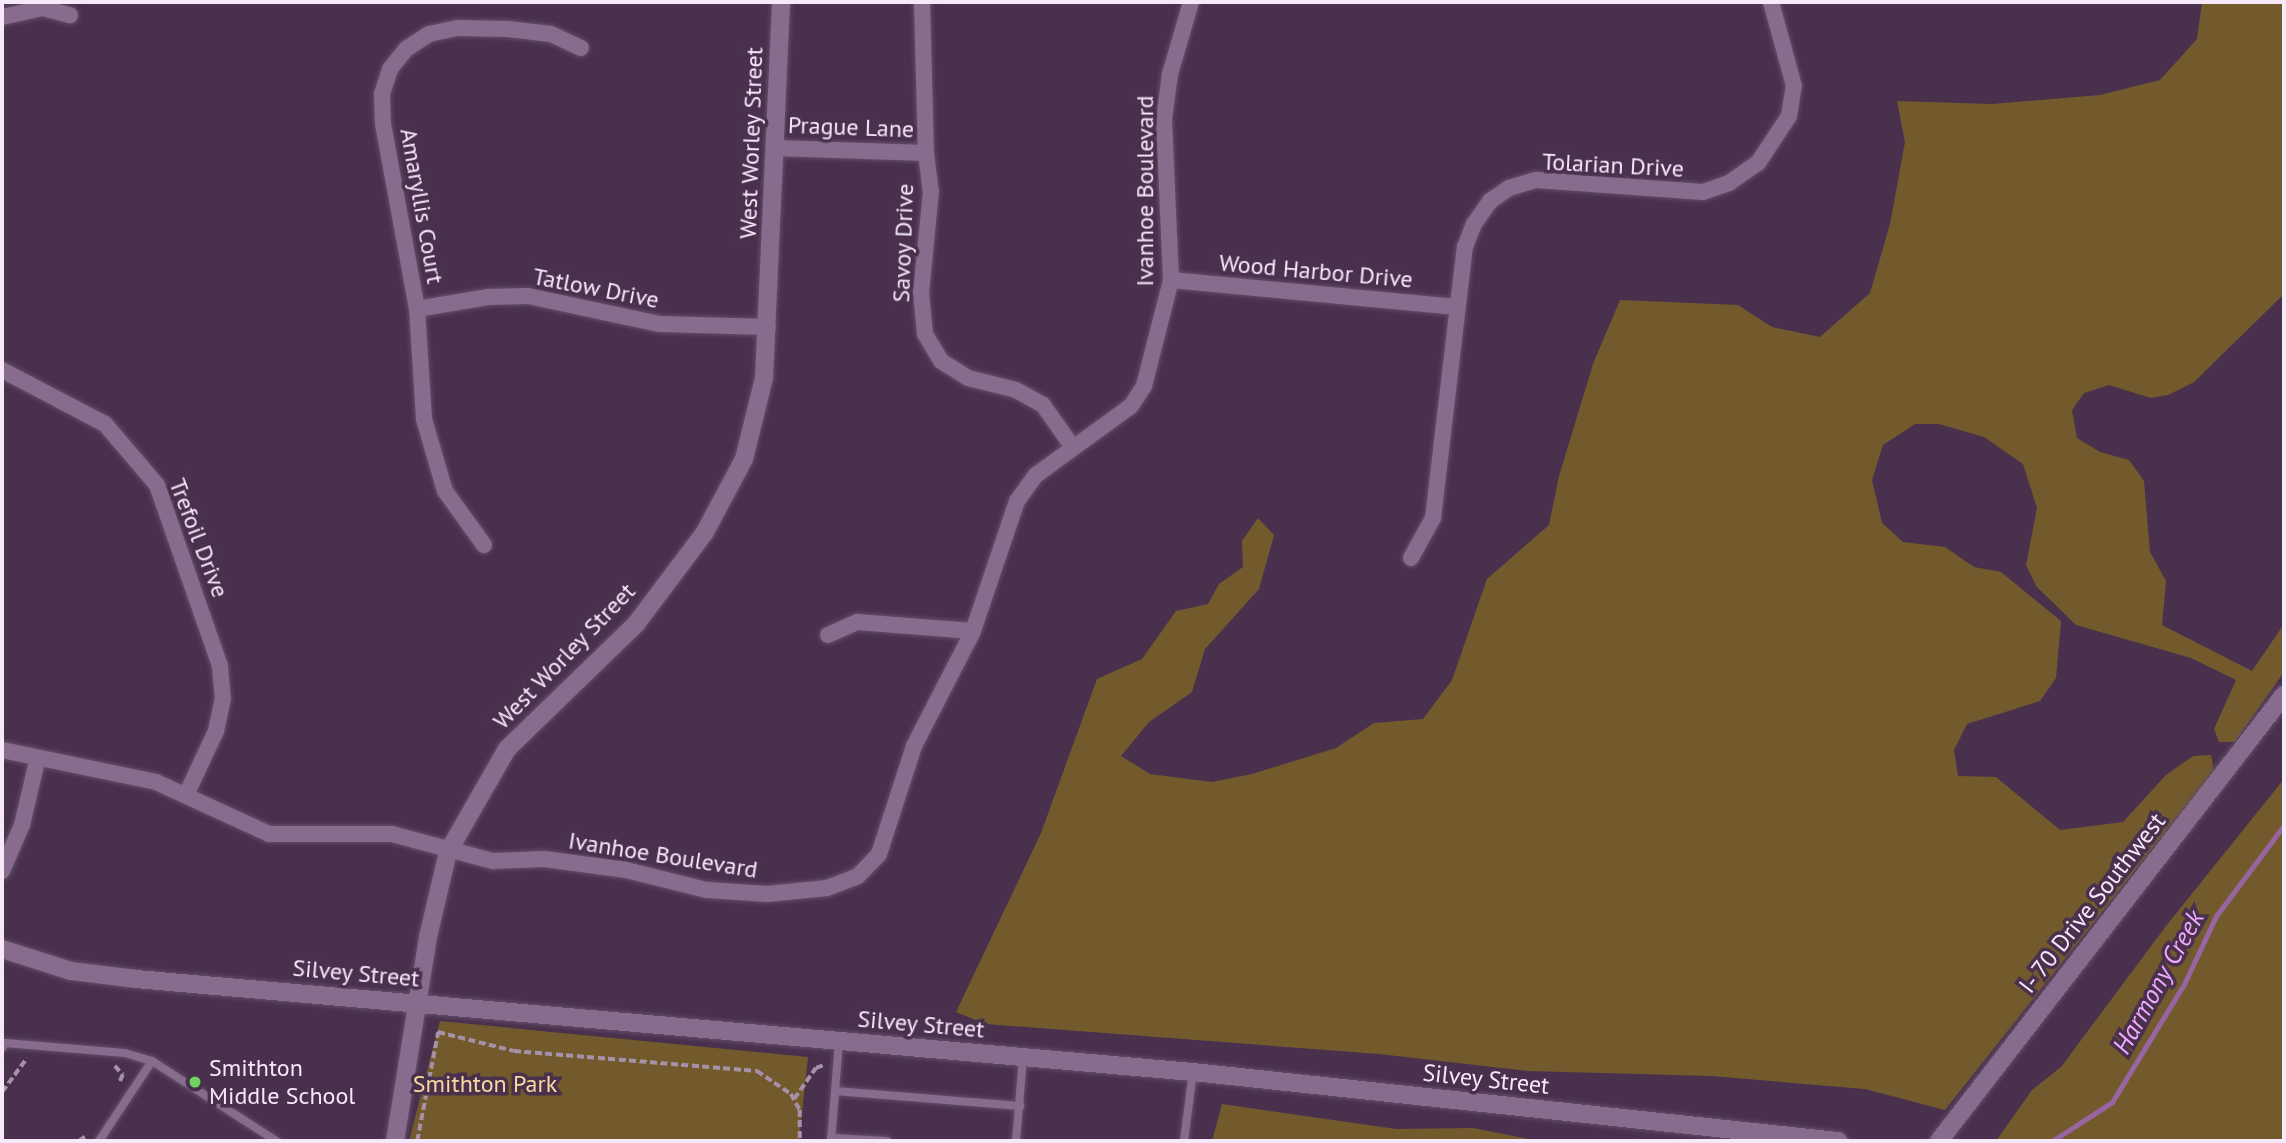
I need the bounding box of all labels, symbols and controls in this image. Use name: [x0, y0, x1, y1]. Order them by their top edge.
street label: West Worley Street: [733, 46, 769, 240]
street label: Ivanhoe Boulevard: [1131, 95, 1159, 287]
street label: Prague Lane: [787, 110, 915, 144]
street label: Amaryllis Court: [394, 126, 450, 286]
street label: Tolarian Drive: [1541, 147, 1685, 183]
street label: Savoy Drive: [887, 183, 919, 303]
street label: Wood Harbor Drive: [1218, 248, 1414, 294]
street label: Tatlow Drive: [530, 262, 662, 314]
street label: Trefoil Drive: [163, 474, 235, 602]
street label: West Worley Street: [487, 577, 641, 735]
street label: I- 70 Drive Southwest: [2012, 807, 2172, 999]
street label: Ivanhoe Boulevard: [566, 826, 760, 884]
water label: Harmony Creek: [2106, 904, 2210, 1060]
street label: Silvey Street: [291, 953, 421, 993]
street label: Silvey Street: [856, 1004, 986, 1044]
place label: Smithton Middle School: [209, 1054, 355, 1110]
street label: Silvey Street: [1421, 1058, 1551, 1100]
park label: Smithton Park: [413, 1070, 557, 1098]
marker: Smithton Middle School: [187, 1074, 203, 1090]

